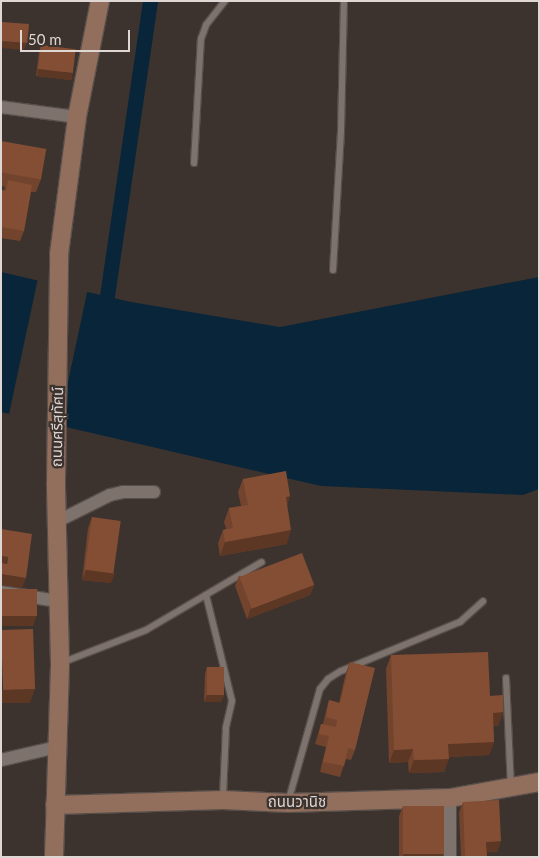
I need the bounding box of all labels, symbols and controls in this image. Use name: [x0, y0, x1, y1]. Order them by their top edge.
scale bar: [22, 20, 132, 52]
text: 50 m: [28, 30, 62, 48]
street label: ถนนศรีสุทัศน์: [47, 387, 67, 467]
street label: ถนนวานิช: [268, 793, 326, 811]

